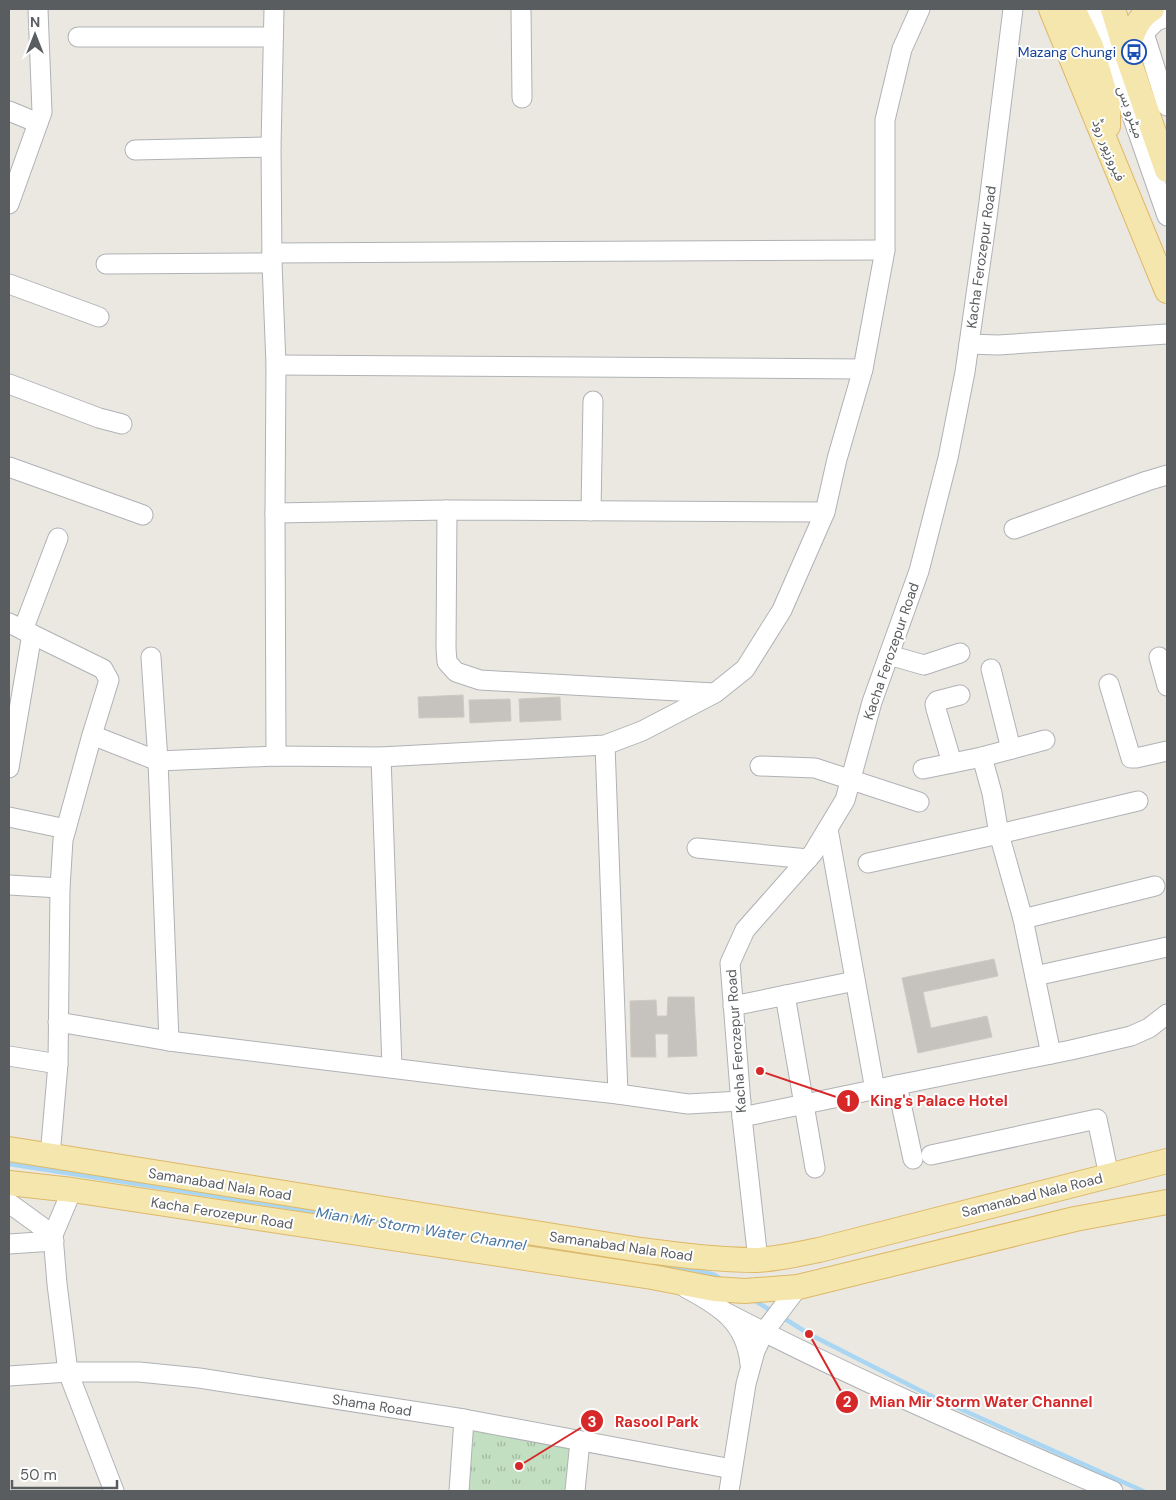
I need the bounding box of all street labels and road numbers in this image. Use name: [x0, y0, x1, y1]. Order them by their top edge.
street label: میٹرو بس: [1114, 83, 1148, 141]
street label: فیروزپور روڈ: [1087, 116, 1130, 184]
street label: Kacha Ferozepur Road: [962, 184, 1000, 330]
street label: Kacha Ferozepur Road: [859, 580, 923, 722]
street label: Kacha Ferozepur Road: [722, 969, 750, 1113]
street label: Samanabad Nala Road: [147, 1164, 293, 1204]
street label: Samanabad Nala Road: [960, 1169, 1104, 1221]
street label: Kacha Ferozepur Road: [150, 1193, 294, 1233]
street label: Samanabad Nala Road: [548, 1227, 694, 1265]
street label: Shama Road: [331, 1390, 413, 1420]

